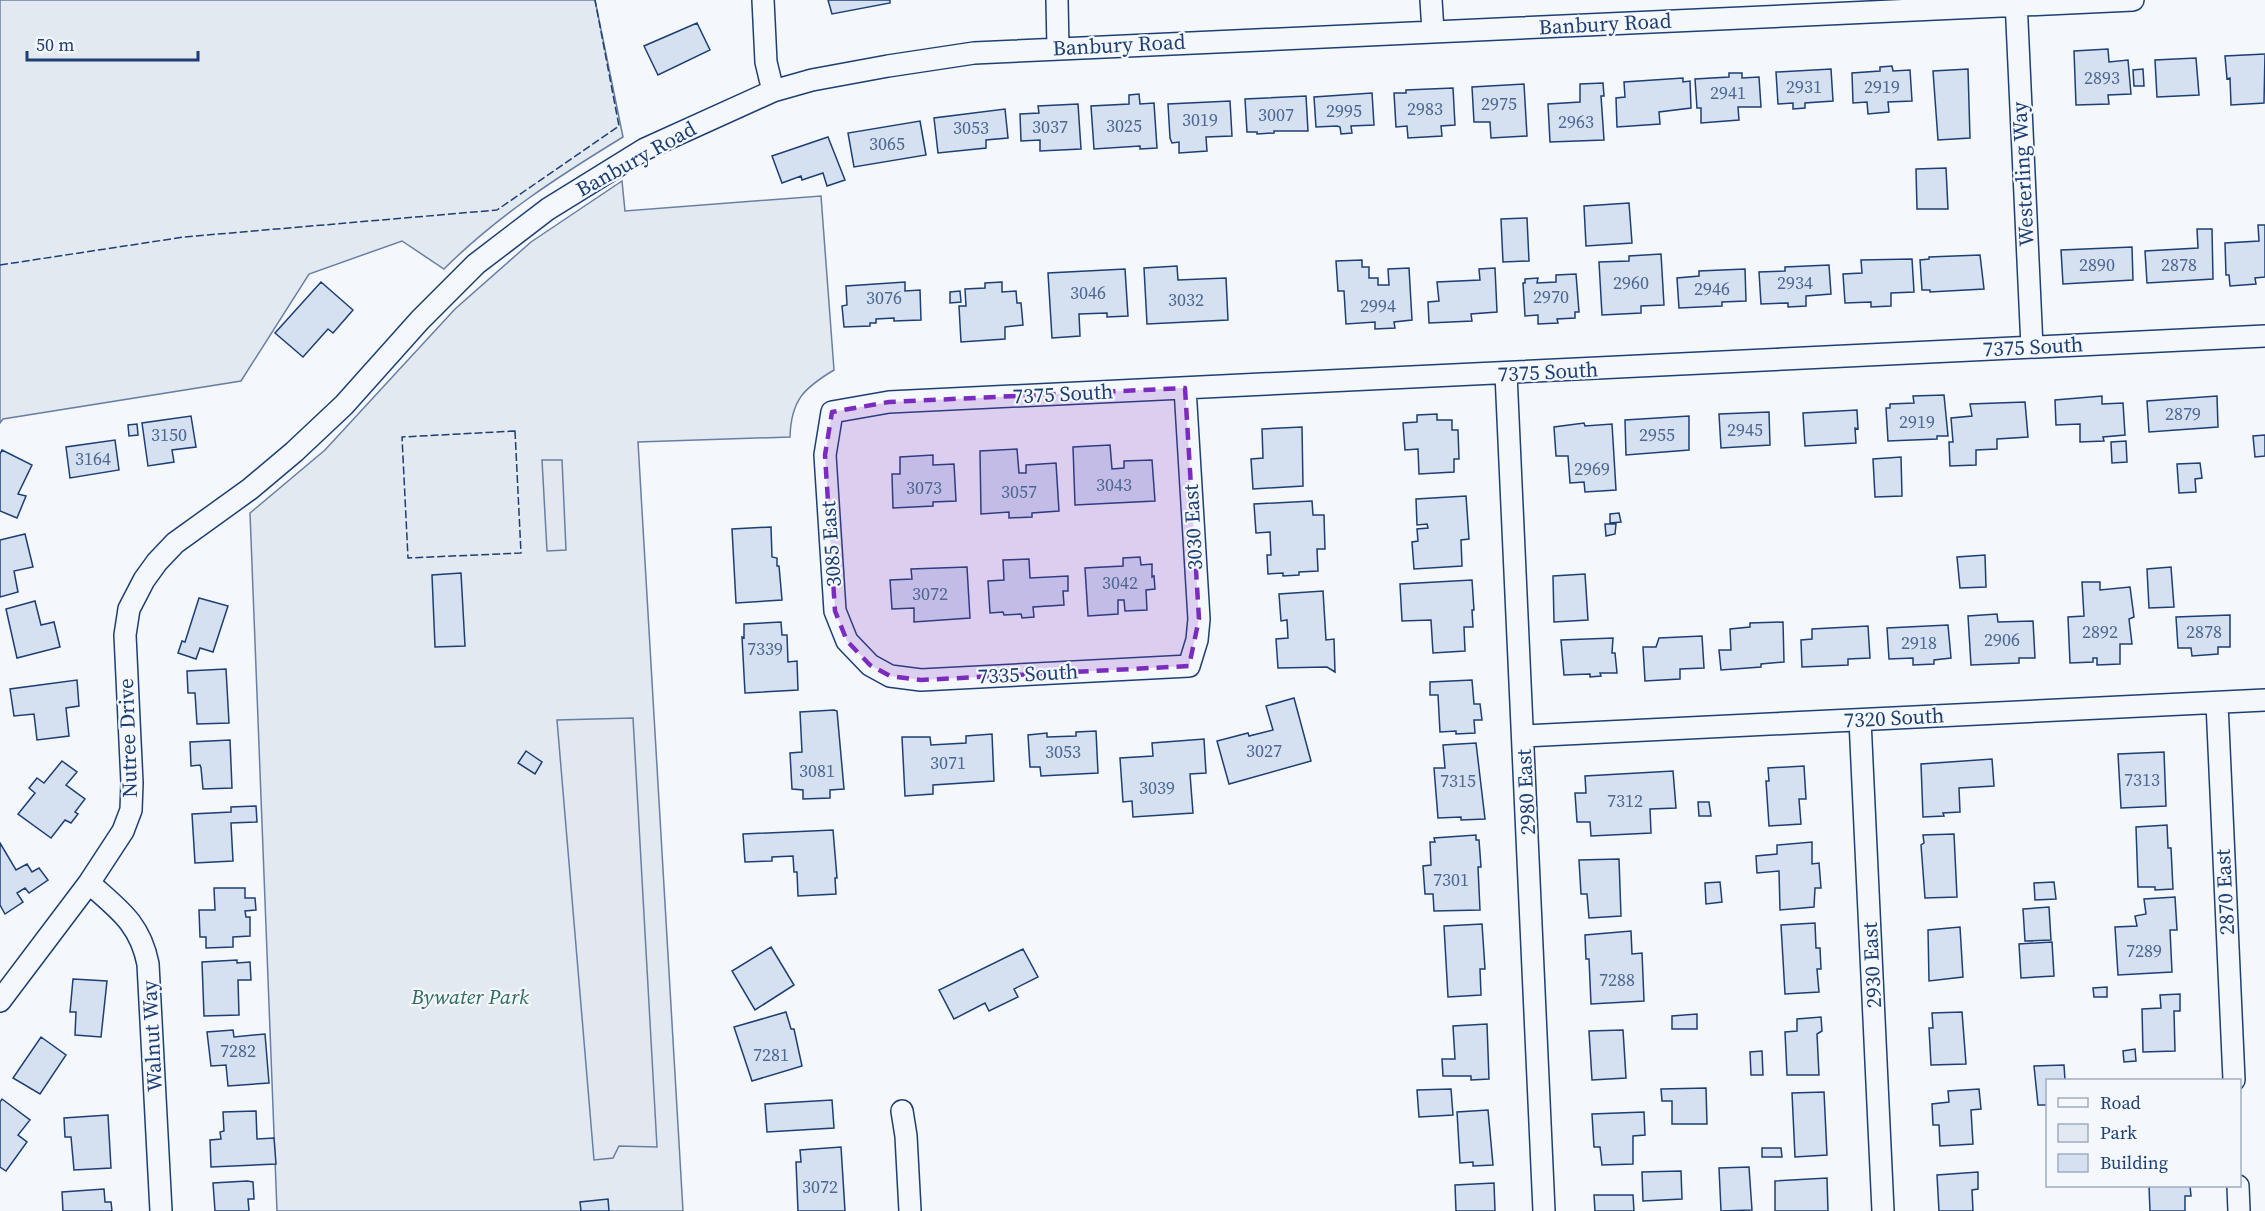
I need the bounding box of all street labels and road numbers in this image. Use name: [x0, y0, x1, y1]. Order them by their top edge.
street label: Banbury Road: [1538, 6, 1672, 41]
street label: Banbury Road: [1052, 27, 1186, 62]
street label: Westerling Way: [2004, 101, 2041, 247]
street label: Banbury Road: [571, 114, 701, 203]
street label: 7375 South: [1982, 329, 2084, 364]
street label: 7375 South: [1497, 354, 1599, 389]
street label: 7375 South: [1012, 376, 1114, 411]
street label: 3030 East: [1176, 483, 1209, 571]
street label: 3085 East: [813, 500, 848, 588]
street label: 7335 South: [977, 656, 1079, 691]
street label: Nutree Drive: [111, 678, 144, 798]
street label: 7320 South: [1843, 700, 1945, 735]
street label: 2980 East: [1509, 748, 1542, 836]
street label: 2870 East: [2208, 848, 2241, 936]
street label: 2930 East: [1855, 921, 1888, 1009]
street label: Walnut Way: [134, 979, 169, 1093]

